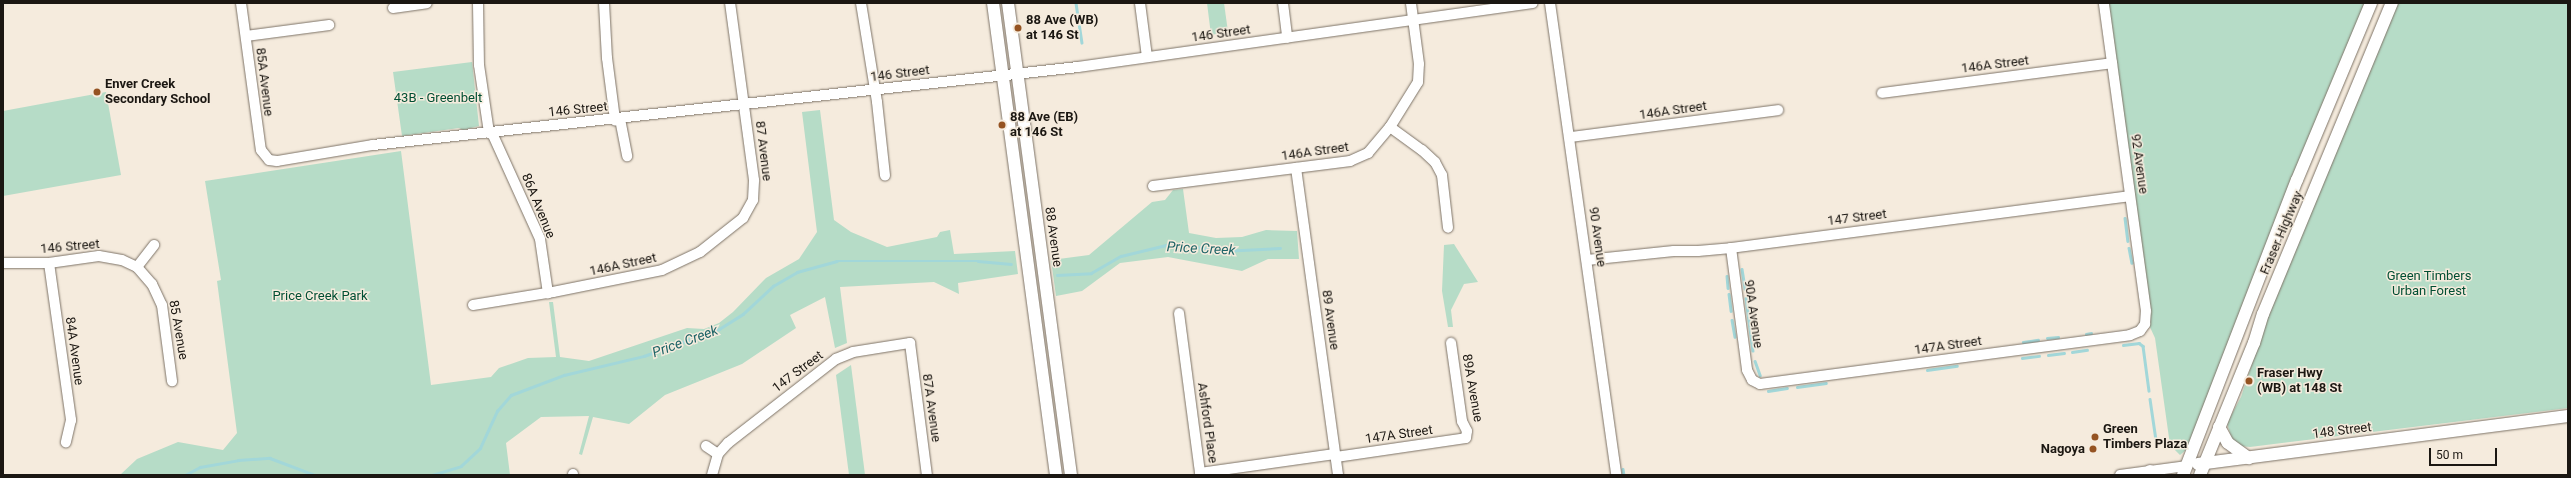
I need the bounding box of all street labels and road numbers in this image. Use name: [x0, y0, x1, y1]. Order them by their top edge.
street label: 146 Street: [1190, 22, 1252, 46]
street label: 85A Avenue: [252, 47, 276, 117]
street label: 146A Street: [1960, 53, 2030, 77]
street label: 146 Street: [870, 63, 930, 85]
street label: 146 Street: [548, 99, 608, 121]
street label: 146A Street: [1638, 99, 1708, 123]
street label: 87 Avenue: [752, 120, 774, 182]
street label: 92 Avenue: [2127, 133, 2151, 195]
street label: 146A Street: [1280, 140, 1350, 164]
street label: 86A Avenue: [518, 171, 558, 241]
street label: Fraser Highway: [2257, 189, 2307, 277]
street label: 88 Avenue: [1041, 206, 1065, 268]
street label: 90 Avenue: [1585, 206, 1609, 268]
street label: 147 Street: [1827, 207, 1887, 229]
street label: 146 Street: [40, 237, 100, 257]
street label: 146A Street: [588, 250, 658, 280]
street label: 90A Avenue: [1740, 279, 1766, 349]
street label: 89 Avenue: [1318, 289, 1342, 351]
street label: 85 Avenue: [165, 299, 191, 361]
street label: 84A Avenue: [61, 316, 87, 386]
street label: 147A Street: [1913, 334, 1983, 358]
street label: 147 Street: [770, 348, 826, 396]
street label: 89A Avenue: [1458, 353, 1486, 423]
street label: 87A Avenue: [918, 373, 944, 443]
street label: Ashford Place: [1194, 382, 1220, 464]
street label: 148 Street: [2312, 420, 2372, 442]
street label: 147A Street: [1364, 423, 1434, 447]

